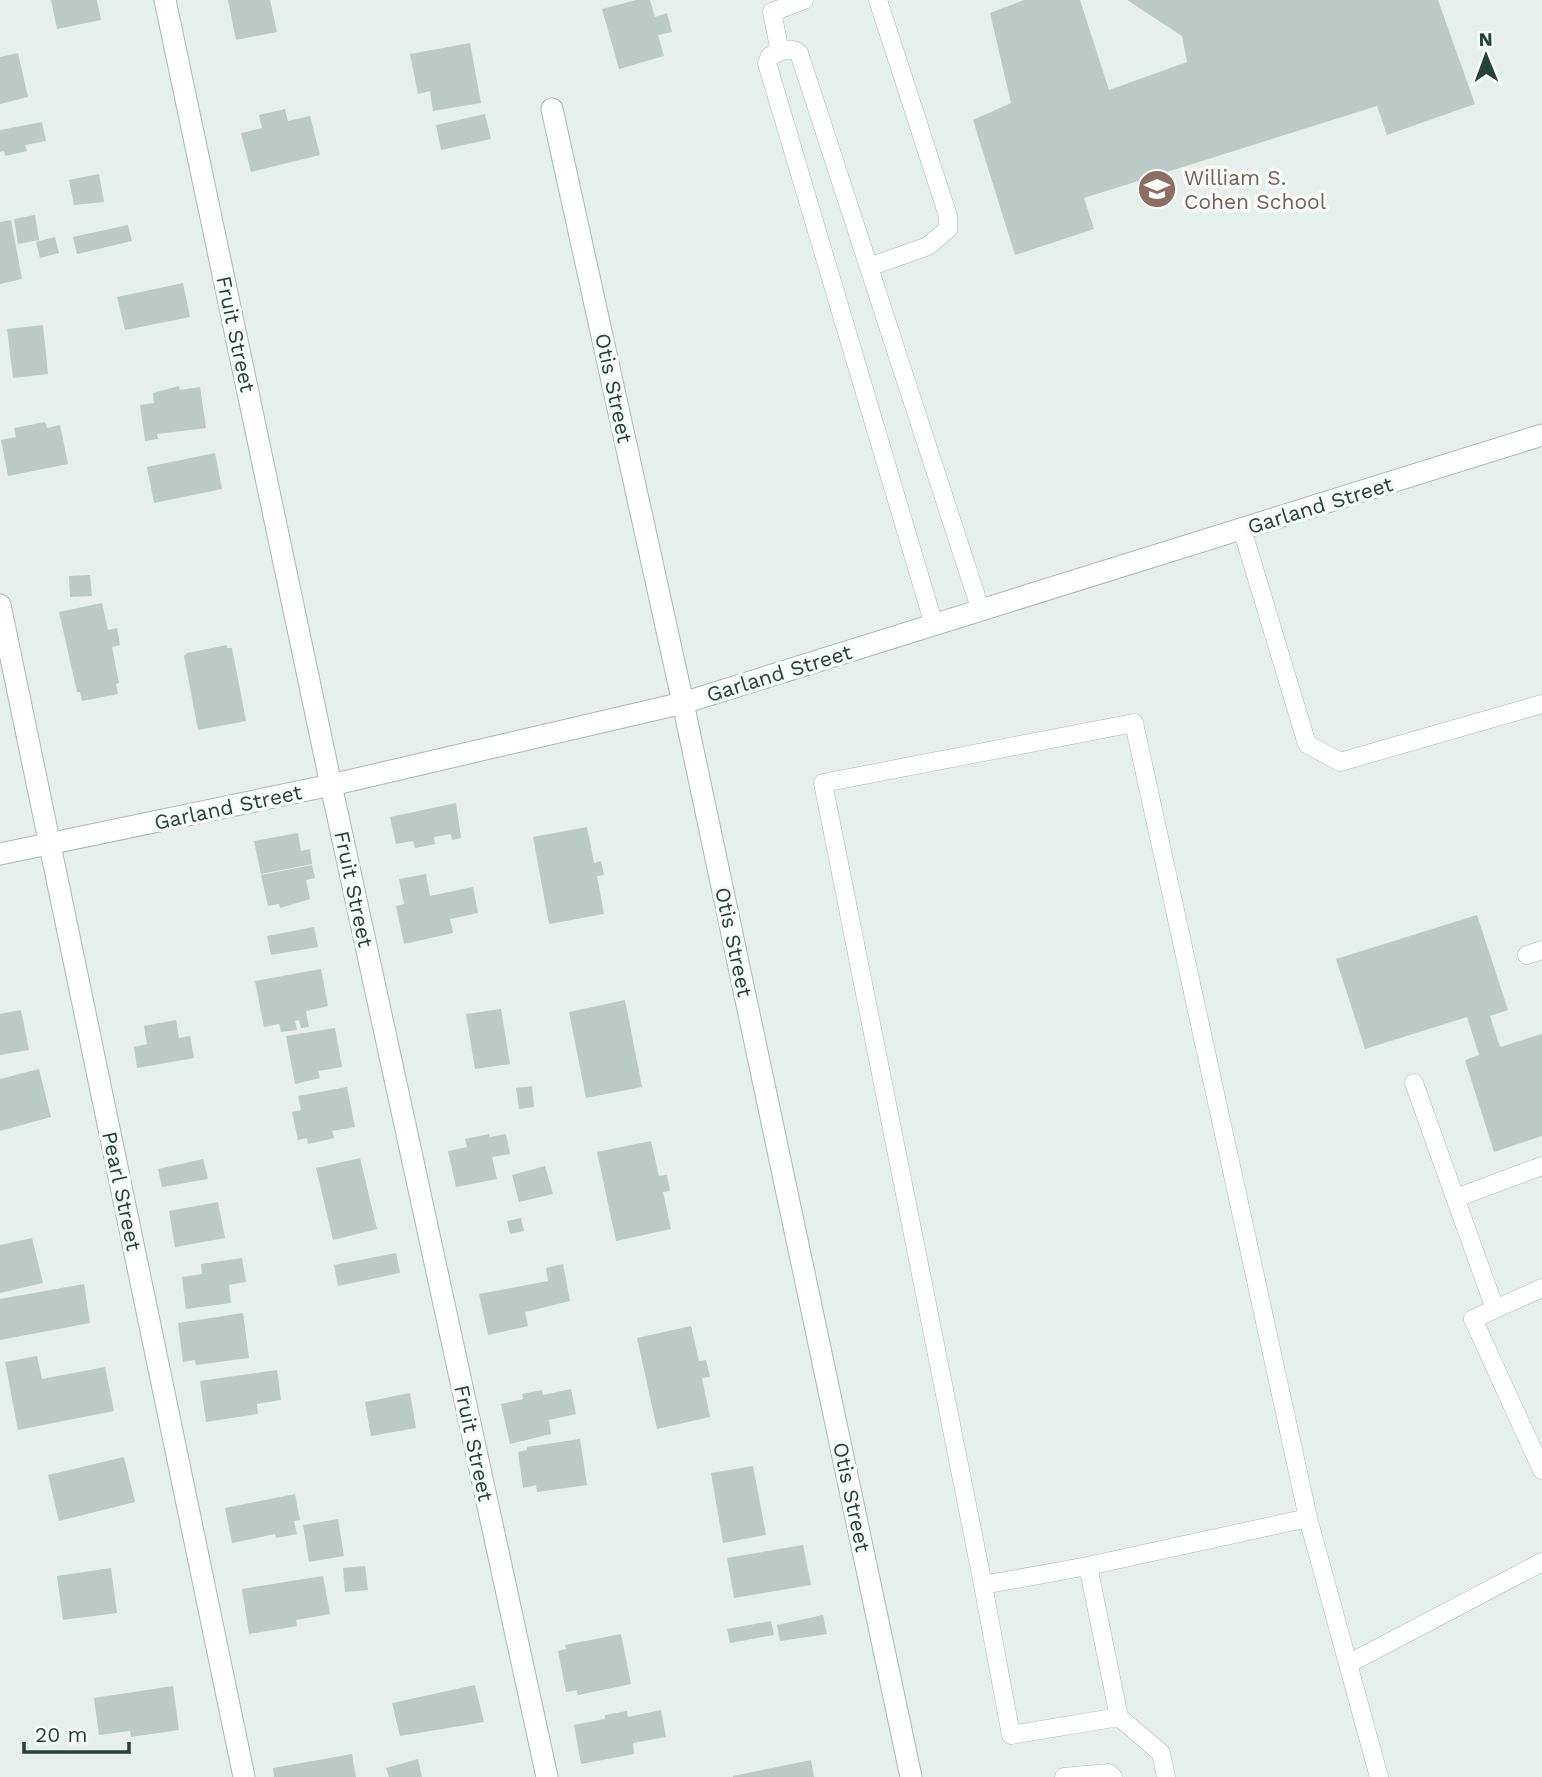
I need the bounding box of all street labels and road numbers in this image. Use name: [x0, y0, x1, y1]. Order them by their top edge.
street label: Fruit Street: [211, 274, 261, 395]
street label: Otis Street: [590, 331, 638, 445]
street label: Garland Street: [1244, 471, 1396, 539]
street label: Garland Street: [703, 639, 855, 707]
street label: Garland Street: [152, 779, 304, 835]
street label: Fruit Street: [329, 829, 379, 950]
street label: Otis Street: [710, 885, 758, 999]
street label: Pearl Street: [97, 1129, 147, 1253]
street label: Fruit Street: [449, 1383, 499, 1504]
street label: Otis Street: [828, 1440, 876, 1554]

